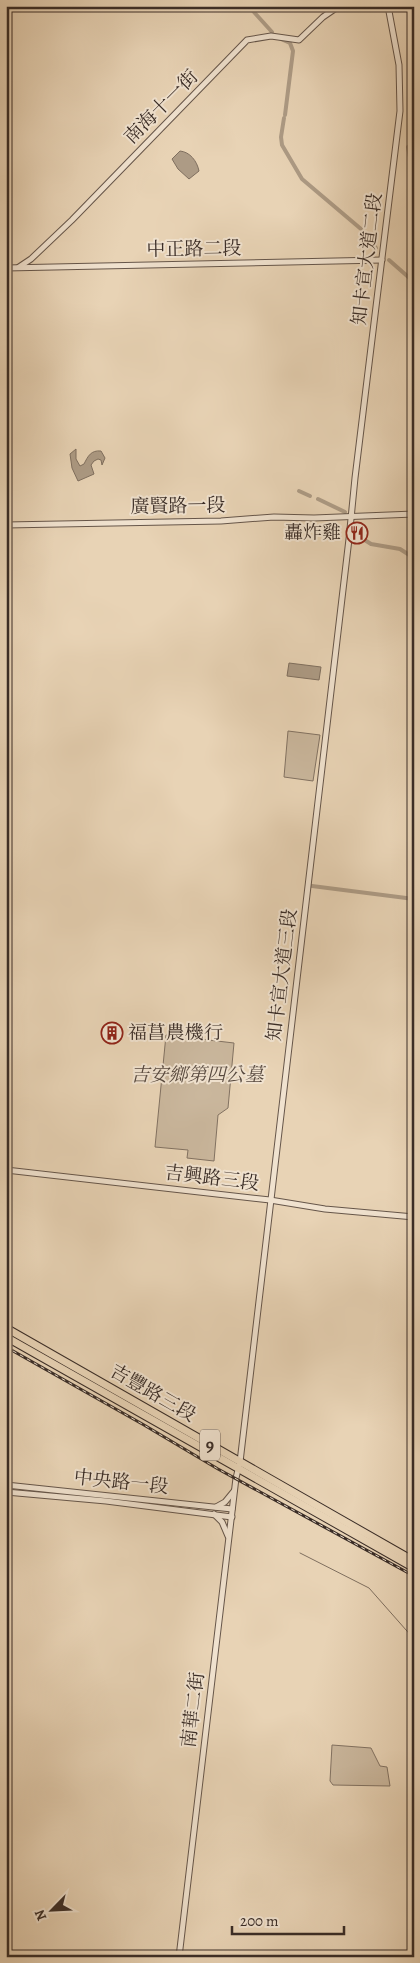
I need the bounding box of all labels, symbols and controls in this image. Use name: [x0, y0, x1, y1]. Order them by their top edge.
street label: 南海十一街: [118, 64, 204, 150]
street label: 知卡宣大道二段: [346, 191, 388, 327]
street label: 中正路二段: [146, 235, 242, 263]
street label: 廣賢路一段: [130, 492, 226, 520]
place label: 轟炸雞: [284, 520, 341, 546]
restaurant icon: 轟炸雞: [345, 521, 369, 545]
street label: 知卡宣大道三段: [261, 907, 303, 1043]
place label: 福菖農機行: [128, 1020, 223, 1046]
building icon: 福菖農機行: [100, 1021, 124, 1045]
park label: 吉安鄉第四公墓: [130, 1062, 266, 1088]
street label: 吉興路三段: [163, 1159, 261, 1197]
street label: 吉豐路三段: [105, 1358, 201, 1428]
road number: 9: [200, 1430, 220, 1460]
street label: 中央路一段: [72, 1464, 170, 1500]
street label: 南華二街: [175, 1671, 211, 1749]
north arrow: [28, 1886, 78, 1936]
scale bar: [232, 1903, 345, 1935]
text: N: [30, 1907, 51, 1924]
text: 200 m: [240, 1911, 279, 1931]

